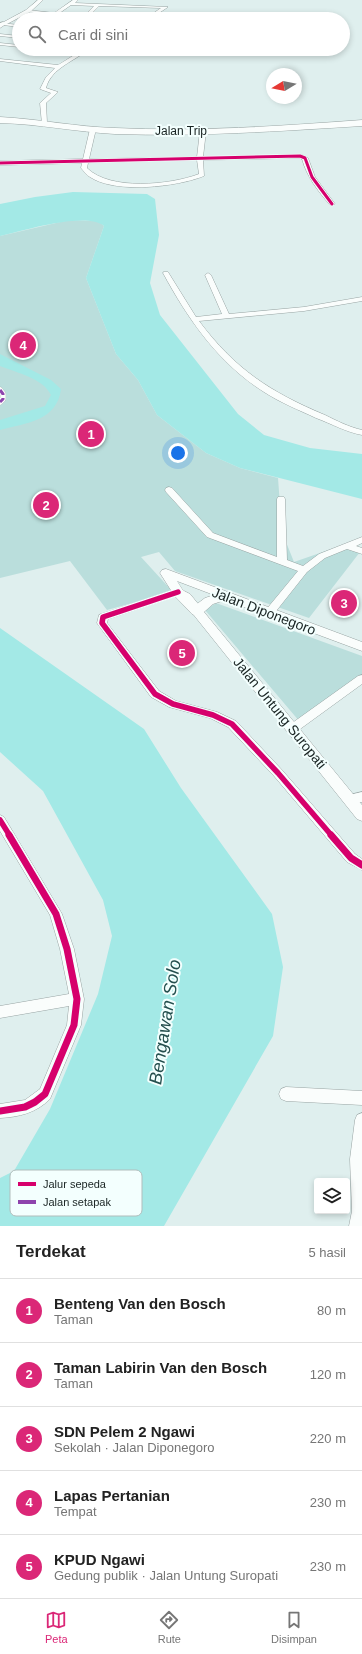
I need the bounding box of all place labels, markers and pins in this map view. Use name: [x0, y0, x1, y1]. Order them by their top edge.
pin: 4: [10, 330, 36, 360]
pin: 1: [78, 419, 104, 449]
pin: 2: [33, 490, 59, 520]
pin: 3: [331, 588, 357, 618]
pin: 5: [169, 638, 195, 668]

